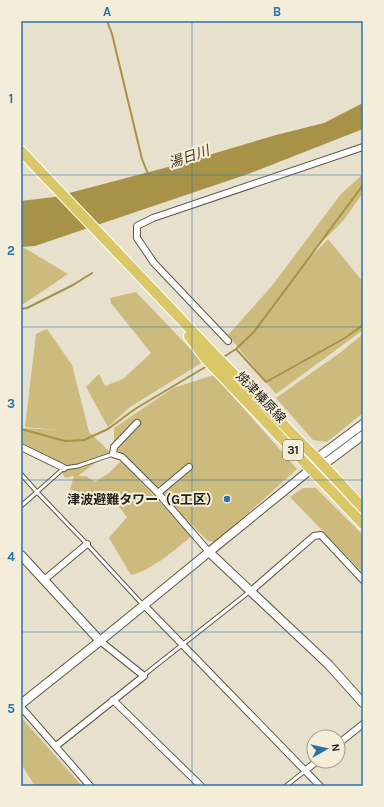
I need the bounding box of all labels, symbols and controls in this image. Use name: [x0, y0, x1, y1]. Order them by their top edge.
text: A: [103, 4, 111, 19]
text: B: [273, 4, 281, 19]
text: 1: [9, 91, 13, 106]
water label: 湯日川: [166, 141, 214, 172]
text: 2: [7, 243, 15, 258]
street label: 焼津榛原線: [233, 368, 289, 426]
text: 3: [7, 396, 15, 411]
road number: 31: [283, 440, 303, 460]
place label: 津波避難タワー（G工区）: [67, 492, 219, 507]
marker: 津波避難タワー（G工区）: [222, 494, 232, 504]
text: 4: [7, 549, 15, 564]
text: 5: [7, 701, 15, 716]
north arrow: [306, 729, 346, 769]
text: N: [328, 743, 342, 752]

